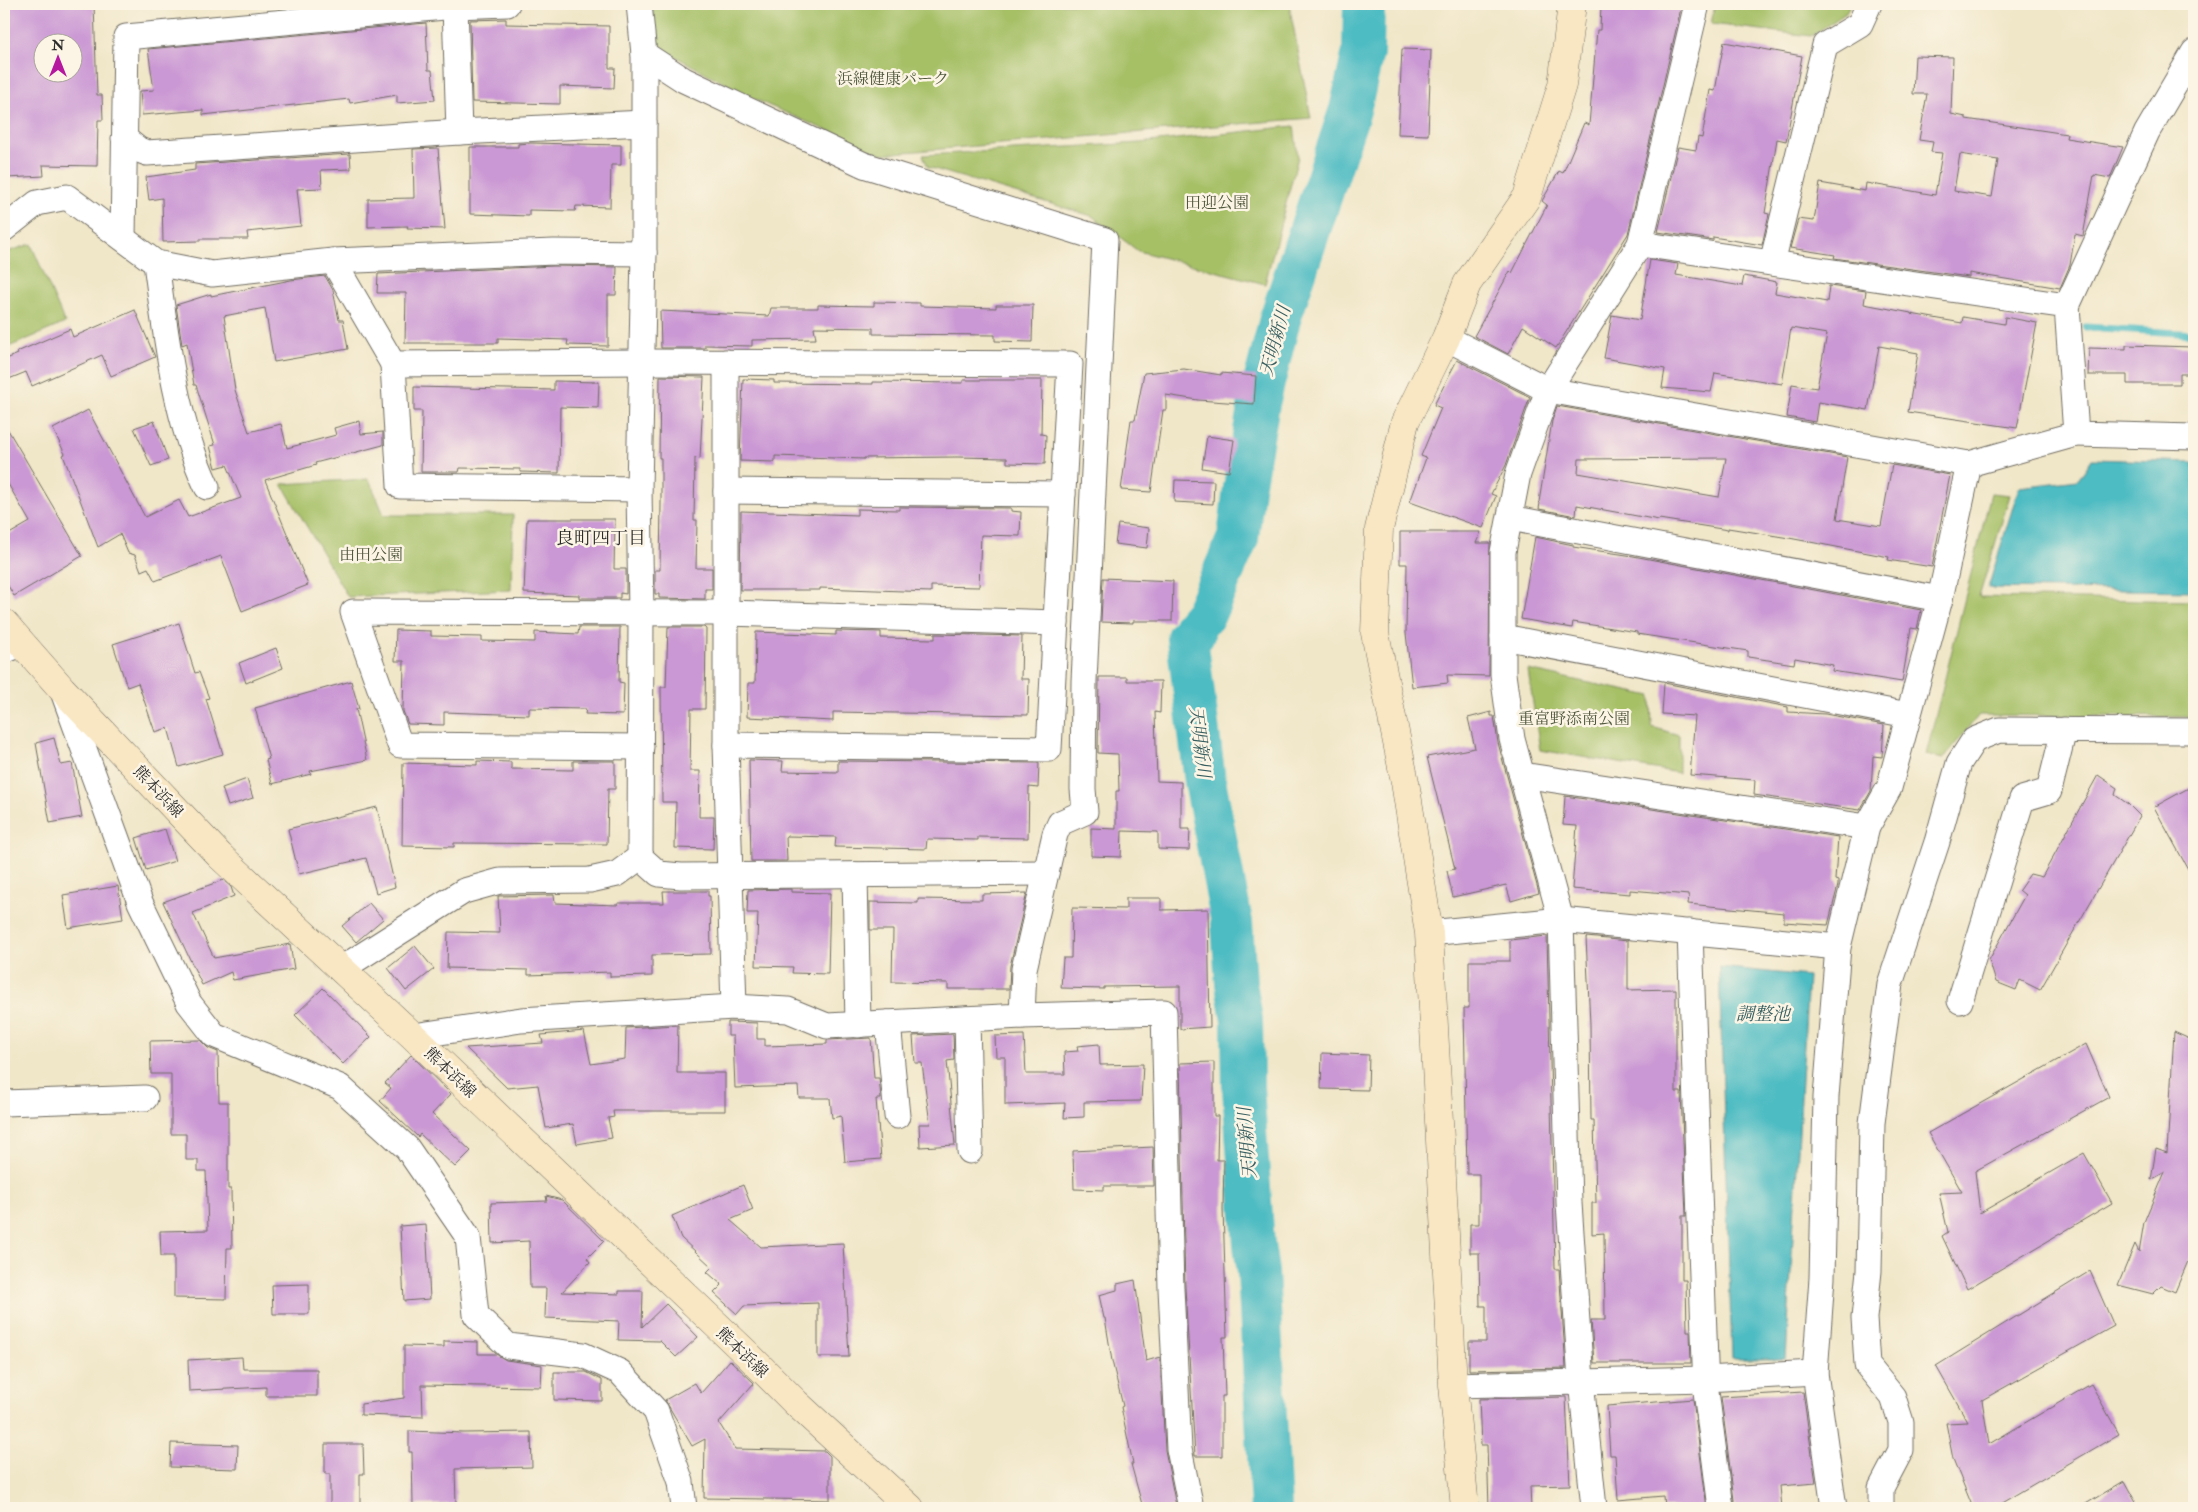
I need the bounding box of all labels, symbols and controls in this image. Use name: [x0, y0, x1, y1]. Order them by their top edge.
north arrow: [32, 32, 82, 82]
text: N: [51, 37, 65, 54]
park label: 浜線健康パーク: [837, 69, 949, 89]
park label: 田迎公園: [1185, 193, 1249, 213]
water label: 天明新川: [1255, 301, 1296, 379]
district label: 良町四丁目: [556, 527, 646, 550]
park label: 由田公園: [339, 545, 403, 565]
water label: 天明新川: [1184, 705, 1216, 781]
park label: 重富野添南公園: [1518, 709, 1630, 729]
street label: 熊本浜線: [129, 761, 187, 822]
water label: 調整池: [1736, 1003, 1792, 1026]
street label: 熊本浜線: [420, 1043, 480, 1102]
water label: 天明新川: [1233, 1104, 1262, 1180]
street label: 熊本浜線: [712, 1323, 772, 1382]

